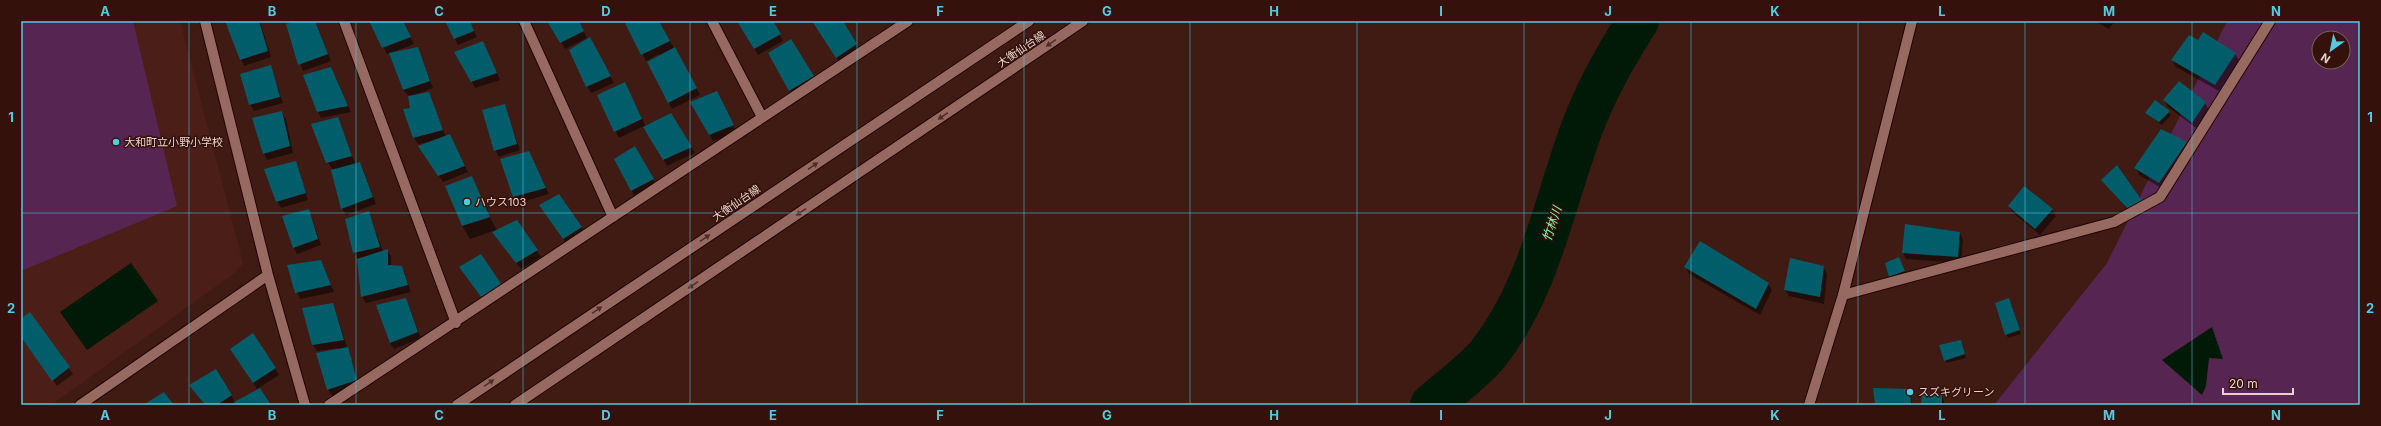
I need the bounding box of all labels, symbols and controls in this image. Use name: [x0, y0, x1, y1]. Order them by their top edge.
text: A: [100, 3, 110, 19]
text: B: [268, 3, 277, 19]
text: C: [434, 3, 444, 19]
text: D: [601, 3, 611, 19]
text: E: [769, 3, 777, 19]
text: F: [936, 3, 944, 19]
text: G: [1102, 3, 1112, 19]
text: H: [1269, 3, 1279, 19]
text: I: [1439, 3, 1443, 19]
text: J: [1604, 3, 1612, 19]
text: K: [1770, 3, 1780, 19]
text: L: [1938, 3, 1946, 19]
text: M: [2103, 3, 2115, 19]
text: N: [2271, 3, 2281, 19]
street label: 大衡仙台線: [994, 28, 1048, 70]
north arrow: [2311, 30, 2351, 70]
one-way arrow: [1046, 39, 1056, 47]
text: N: [2318, 50, 2333, 67]
text: 1: [8, 109, 14, 125]
text: 1: [2367, 109, 2373, 125]
one-way arrow: [938, 112, 948, 120]
place label: 大和町立小野小学校: [124, 135, 223, 149]
marker: 大和町立小野小学校: [111, 137, 121, 147]
one-way arrow: [808, 162, 818, 170]
street label: 大衡仙台線: [709, 182, 763, 224]
place label: ハウス103: [475, 195, 526, 209]
marker: ハウス103: [462, 197, 472, 207]
water label: 竹林川: [1539, 203, 1565, 243]
one-way arrow: [796, 208, 806, 216]
one-way arrow: [700, 234, 710, 242]
one-way arrow: [688, 281, 698, 289]
text: 2: [7, 300, 15, 316]
text: 2: [2366, 300, 2374, 316]
one-way arrow: [592, 306, 602, 314]
scale bar: [2223, 370, 2293, 396]
text: 20 m: [2229, 376, 2258, 391]
one-way arrow: [484, 379, 494, 387]
place label: スズキグリーン: [1918, 385, 1994, 399]
marker: スズキグリーン: [1905, 387, 1915, 397]
text: A: [100, 407, 110, 423]
text: B: [268, 407, 277, 423]
text: C: [434, 407, 444, 423]
text: D: [601, 407, 611, 423]
text: E: [769, 407, 777, 423]
text: F: [936, 407, 944, 423]
text: G: [1102, 407, 1112, 423]
text: H: [1269, 407, 1279, 423]
text: I: [1439, 407, 1443, 423]
text: J: [1604, 407, 1612, 423]
text: K: [1770, 407, 1780, 423]
text: L: [1938, 407, 1946, 423]
text: M: [2103, 407, 2115, 423]
text: N: [2271, 407, 2281, 423]

